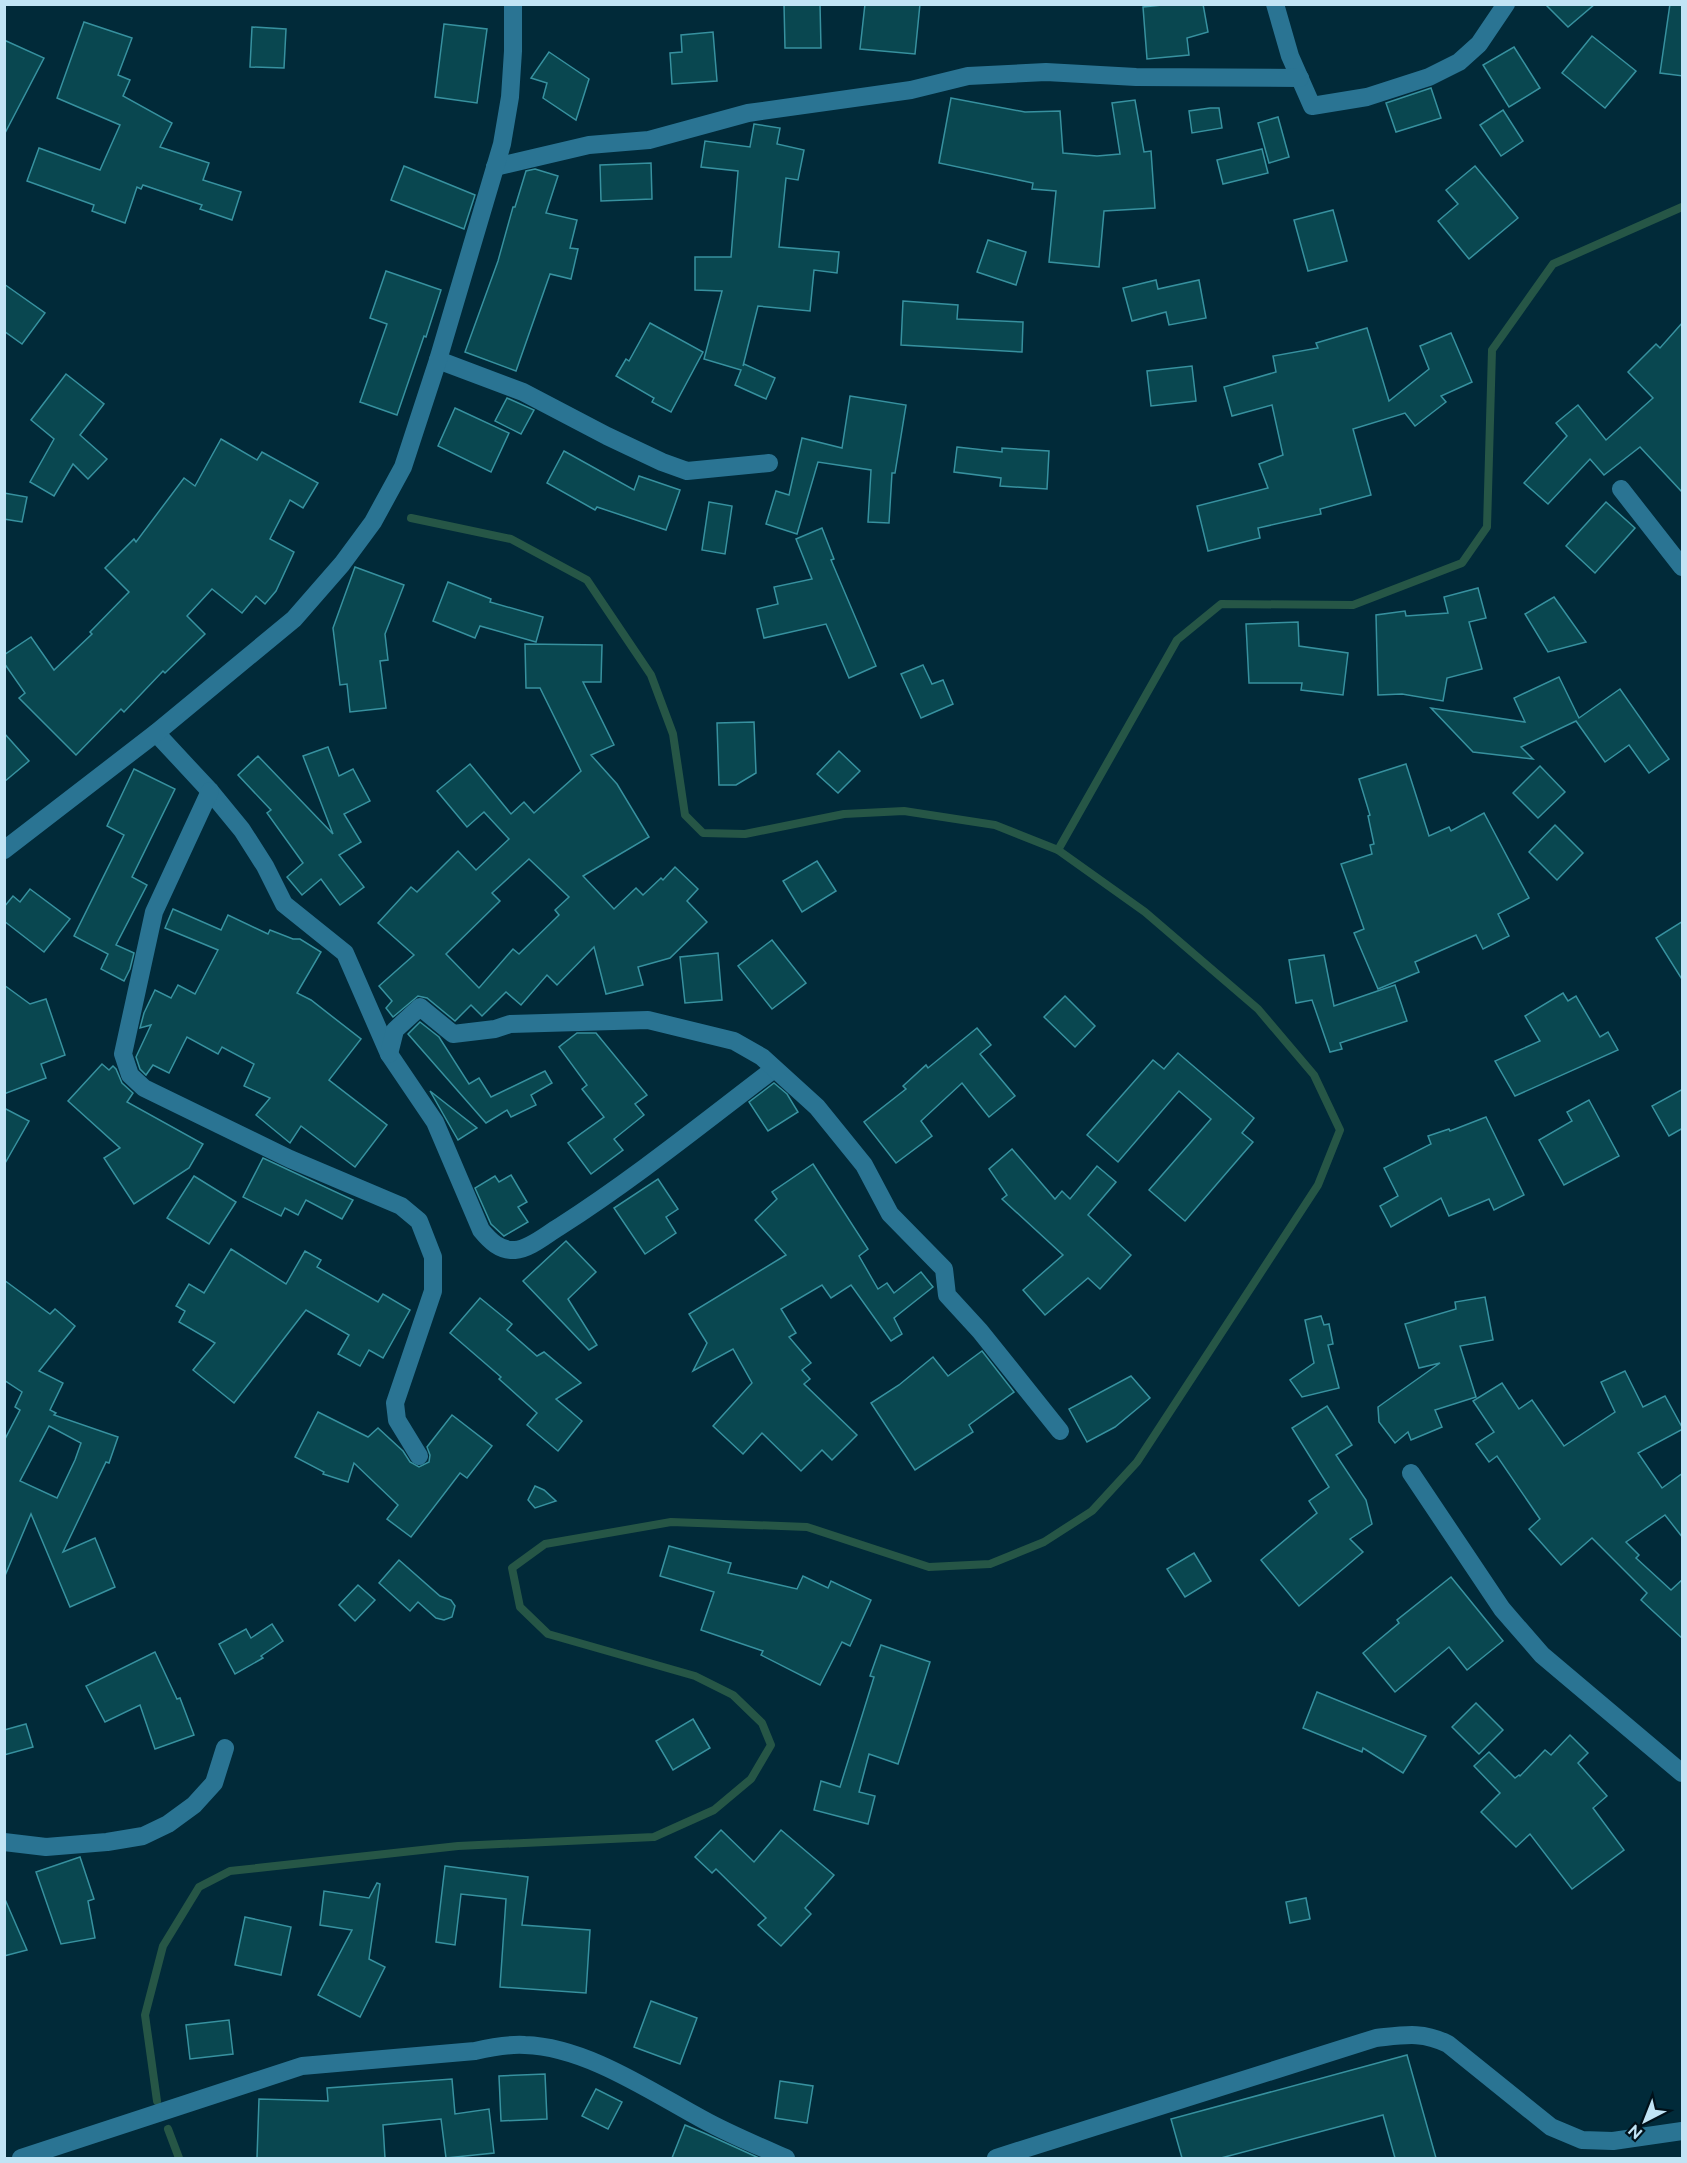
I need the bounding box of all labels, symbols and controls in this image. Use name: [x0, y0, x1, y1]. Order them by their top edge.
north arrow: [1615, 2091, 1675, 2151]
text: N: [1624, 2121, 1646, 2143]

